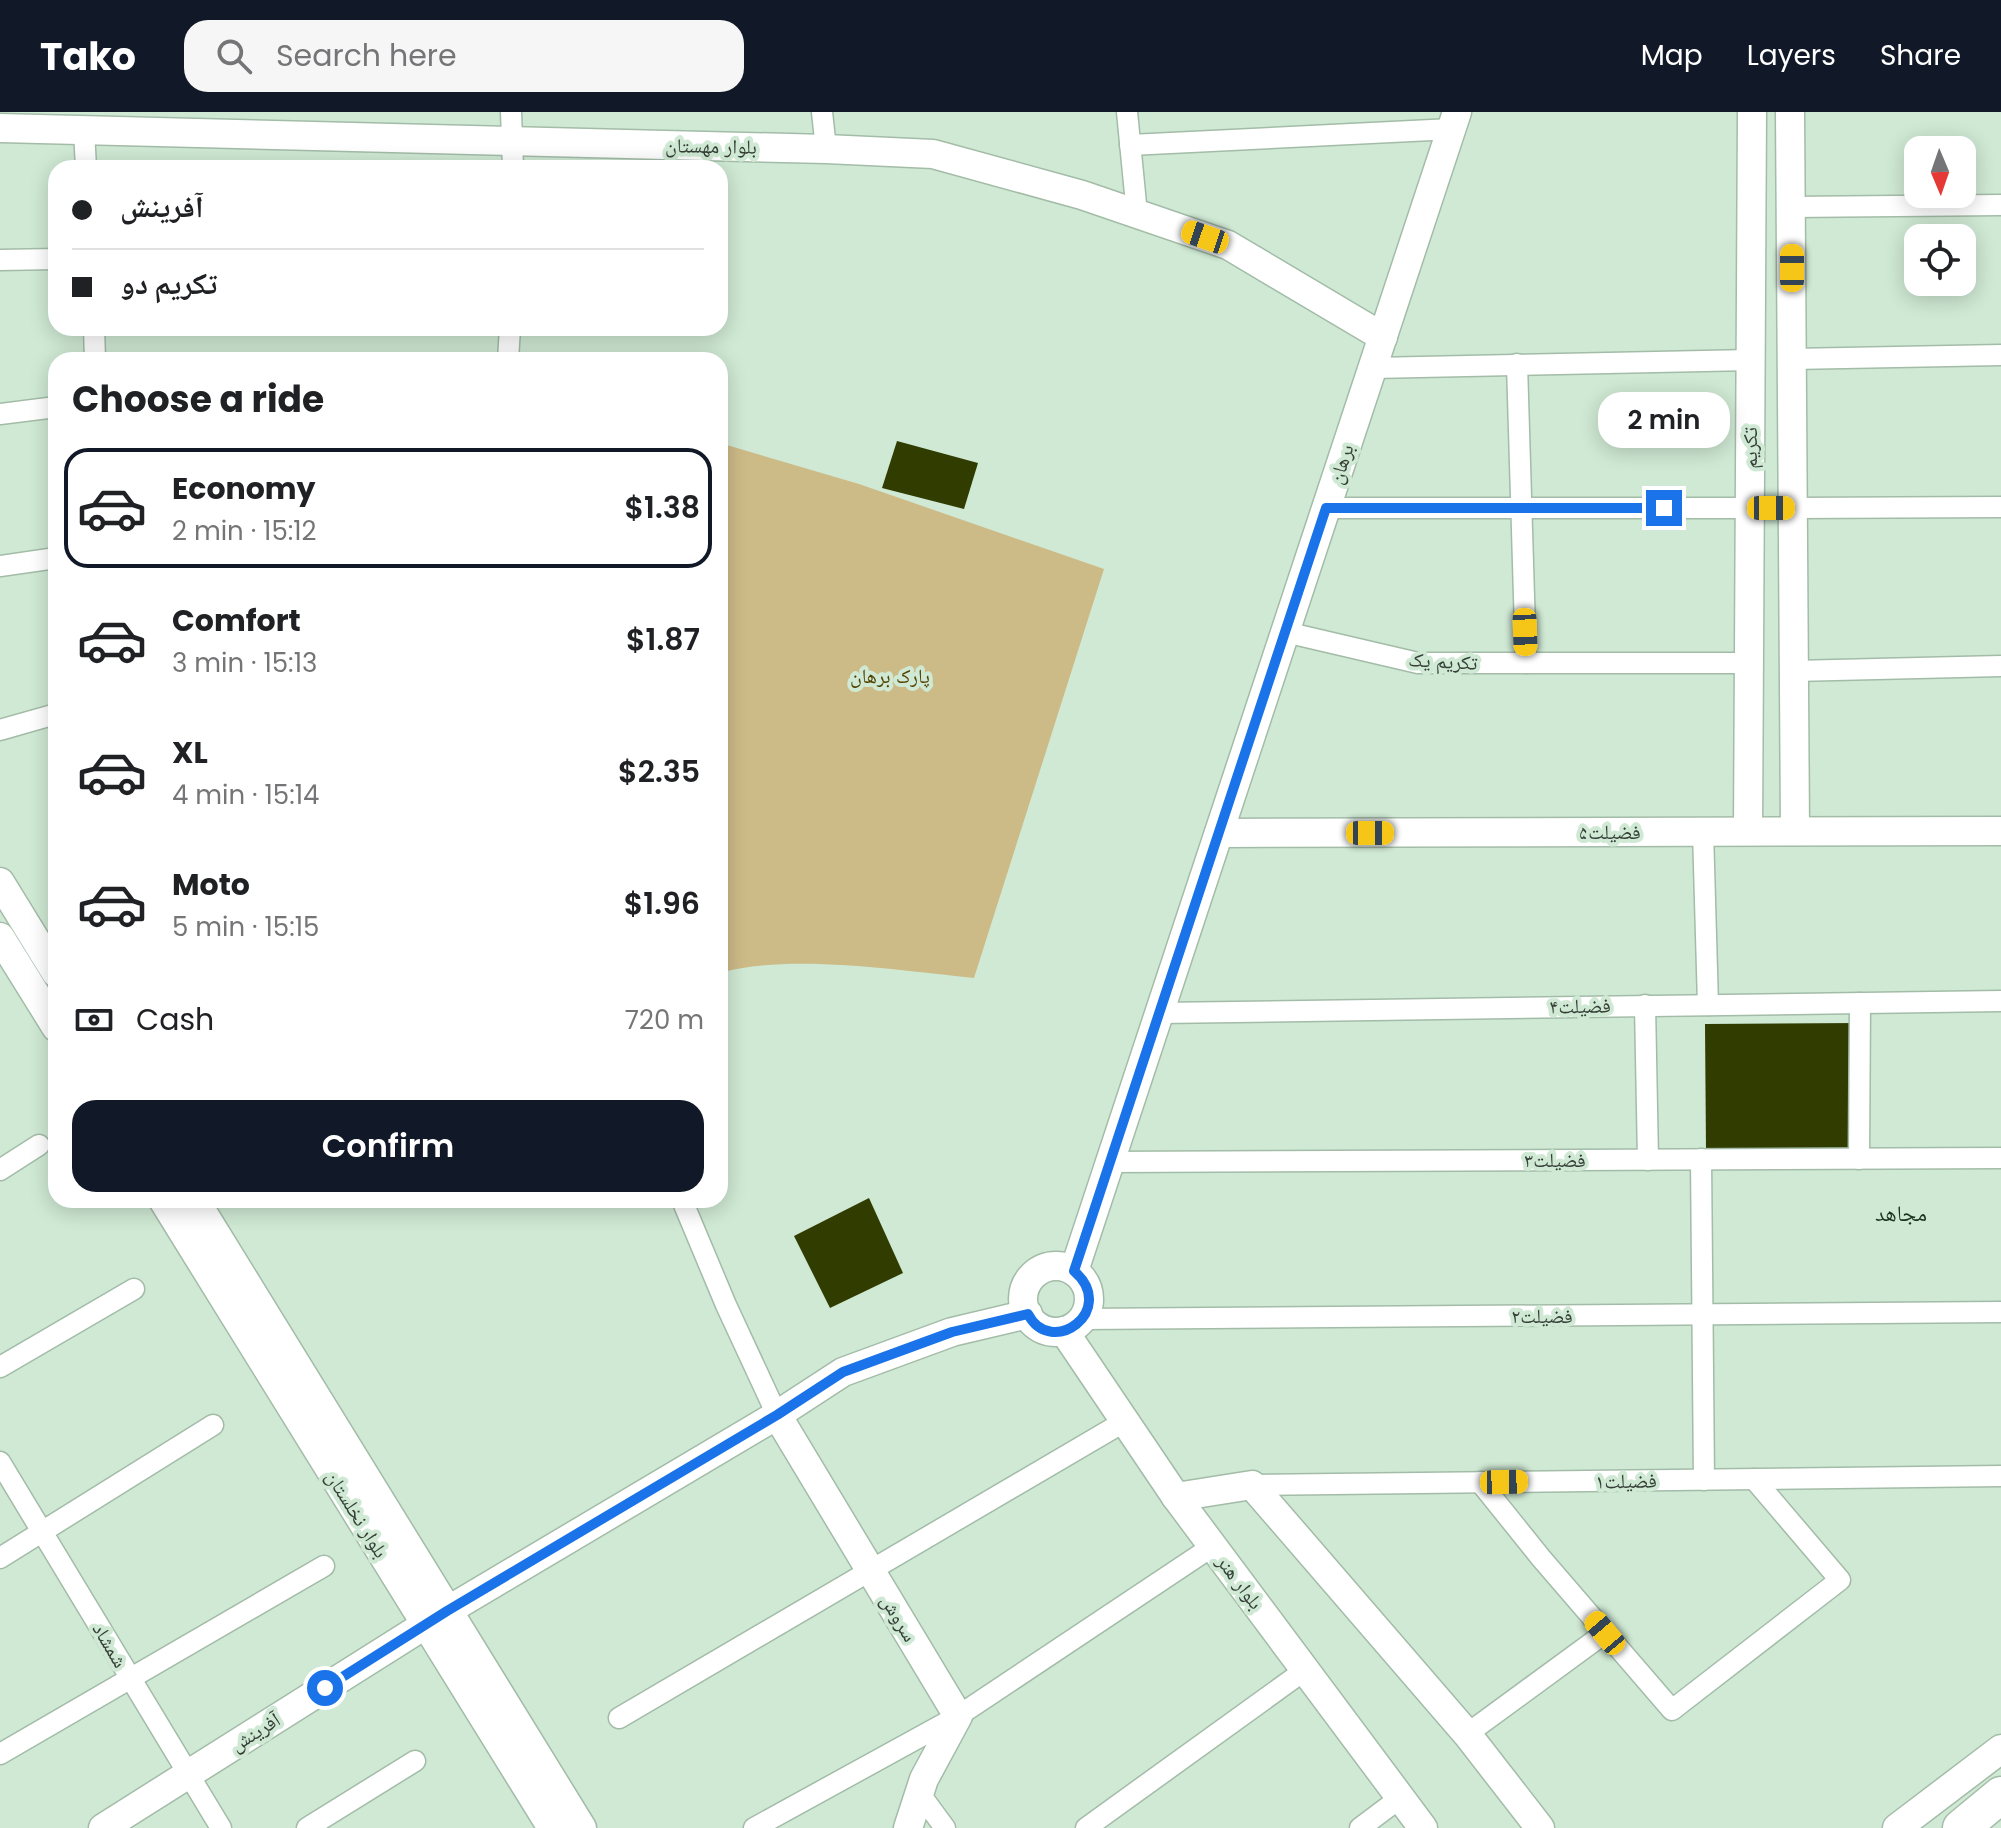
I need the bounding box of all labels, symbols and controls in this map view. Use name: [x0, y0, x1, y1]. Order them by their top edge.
search box: [184, 20, 744, 92]
text: Tako: [40, 30, 136, 83]
icon: search: [212, 34, 256, 78]
text: Search here: [276, 34, 457, 77]
text: Map: [1641, 36, 1703, 75]
text: Layers: [1747, 36, 1836, 75]
text: Share: [1880, 36, 1961, 75]
street label: بلوار مهستان: [665, 131, 757, 161]
north arrow: [1904, 136, 1976, 208]
map controls: [1904, 136, 1976, 296]
text: آفرینش: [120, 185, 203, 228]
car: [1178, 218, 1232, 256]
button: locate: [1904, 224, 1976, 296]
car: [1780, 244, 1804, 292]
text: تکریم دو: [120, 262, 217, 305]
text: Choose a ride: [72, 374, 324, 425]
callout: 2 min: [1598, 392, 1730, 448]
text: 2 min: [1628, 402, 1700, 438]
street label: تکریم: [1736, 427, 1764, 469]
street label: برهان: [1321, 440, 1361, 488]
text: Economy: [172, 467, 316, 510]
icon: car: [76, 472, 148, 544]
text: $1.38: [624, 486, 700, 529]
route end: [1646, 490, 1682, 526]
car: [1747, 496, 1795, 520]
text: 2 min · 15:12: [172, 513, 317, 549]
text: Comfort: [172, 599, 301, 642]
icon: car: [76, 604, 148, 676]
car: [1512, 608, 1538, 656]
text: $1.87: [626, 618, 700, 661]
text: 3 min · 15:13: [172, 645, 317, 681]
street label: تکریم یک: [1408, 645, 1478, 677]
park label: پارک برهان: [850, 662, 930, 690]
text: XL: [172, 731, 208, 774]
icon: car: [76, 736, 148, 808]
text: $2.35: [618, 750, 700, 793]
text: 4 min · 15:14: [172, 777, 319, 813]
street label: فضیلت۵: [1579, 818, 1641, 846]
car: [1346, 821, 1394, 845]
text: Moto: [172, 863, 250, 906]
icon: car: [76, 868, 148, 940]
text: $1.96: [624, 882, 700, 925]
text: 5 min · 15:15: [172, 909, 319, 945]
street label: فضیلت۴: [1549, 991, 1611, 1021]
icon: cash: [72, 998, 116, 1042]
text: Cash: [136, 998, 214, 1041]
text: 720 m: [625, 1002, 704, 1038]
button: Confirm: [72, 1100, 704, 1192]
street label: فضیلت۳: [1524, 1146, 1586, 1174]
district label: مجاهد: [1875, 1198, 1927, 1229]
street label: فضیلت۲: [1511, 1302, 1573, 1330]
street label: بلوار نخلستان: [319, 1465, 395, 1563]
street label: فضیلت۱: [1595, 1466, 1657, 1496]
car: [1480, 1470, 1528, 1494]
street label: بلوار هنر: [1210, 1548, 1270, 1615]
street label: سروش: [874, 1589, 924, 1647]
car: [1580, 1607, 1630, 1659]
street label: شمشاد: [86, 1617, 134, 1673]
route start: [307, 1670, 343, 1706]
street label: آفرینش: [225, 1705, 286, 1758]

